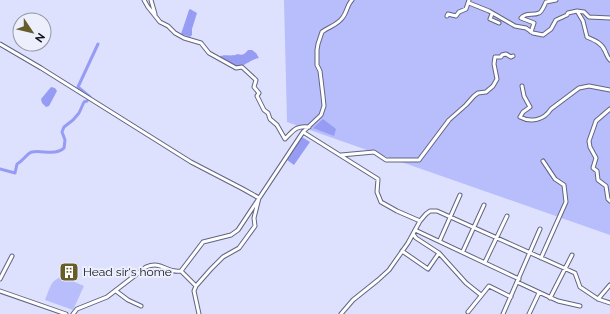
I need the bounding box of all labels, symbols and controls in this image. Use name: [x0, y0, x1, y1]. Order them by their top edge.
north arrow: [12, 12, 52, 52]
text: N: [32, 30, 48, 45]
building icon: Head sir's home: [58, 261, 80, 283]
place label: Head sir's home: [83, 265, 172, 279]

